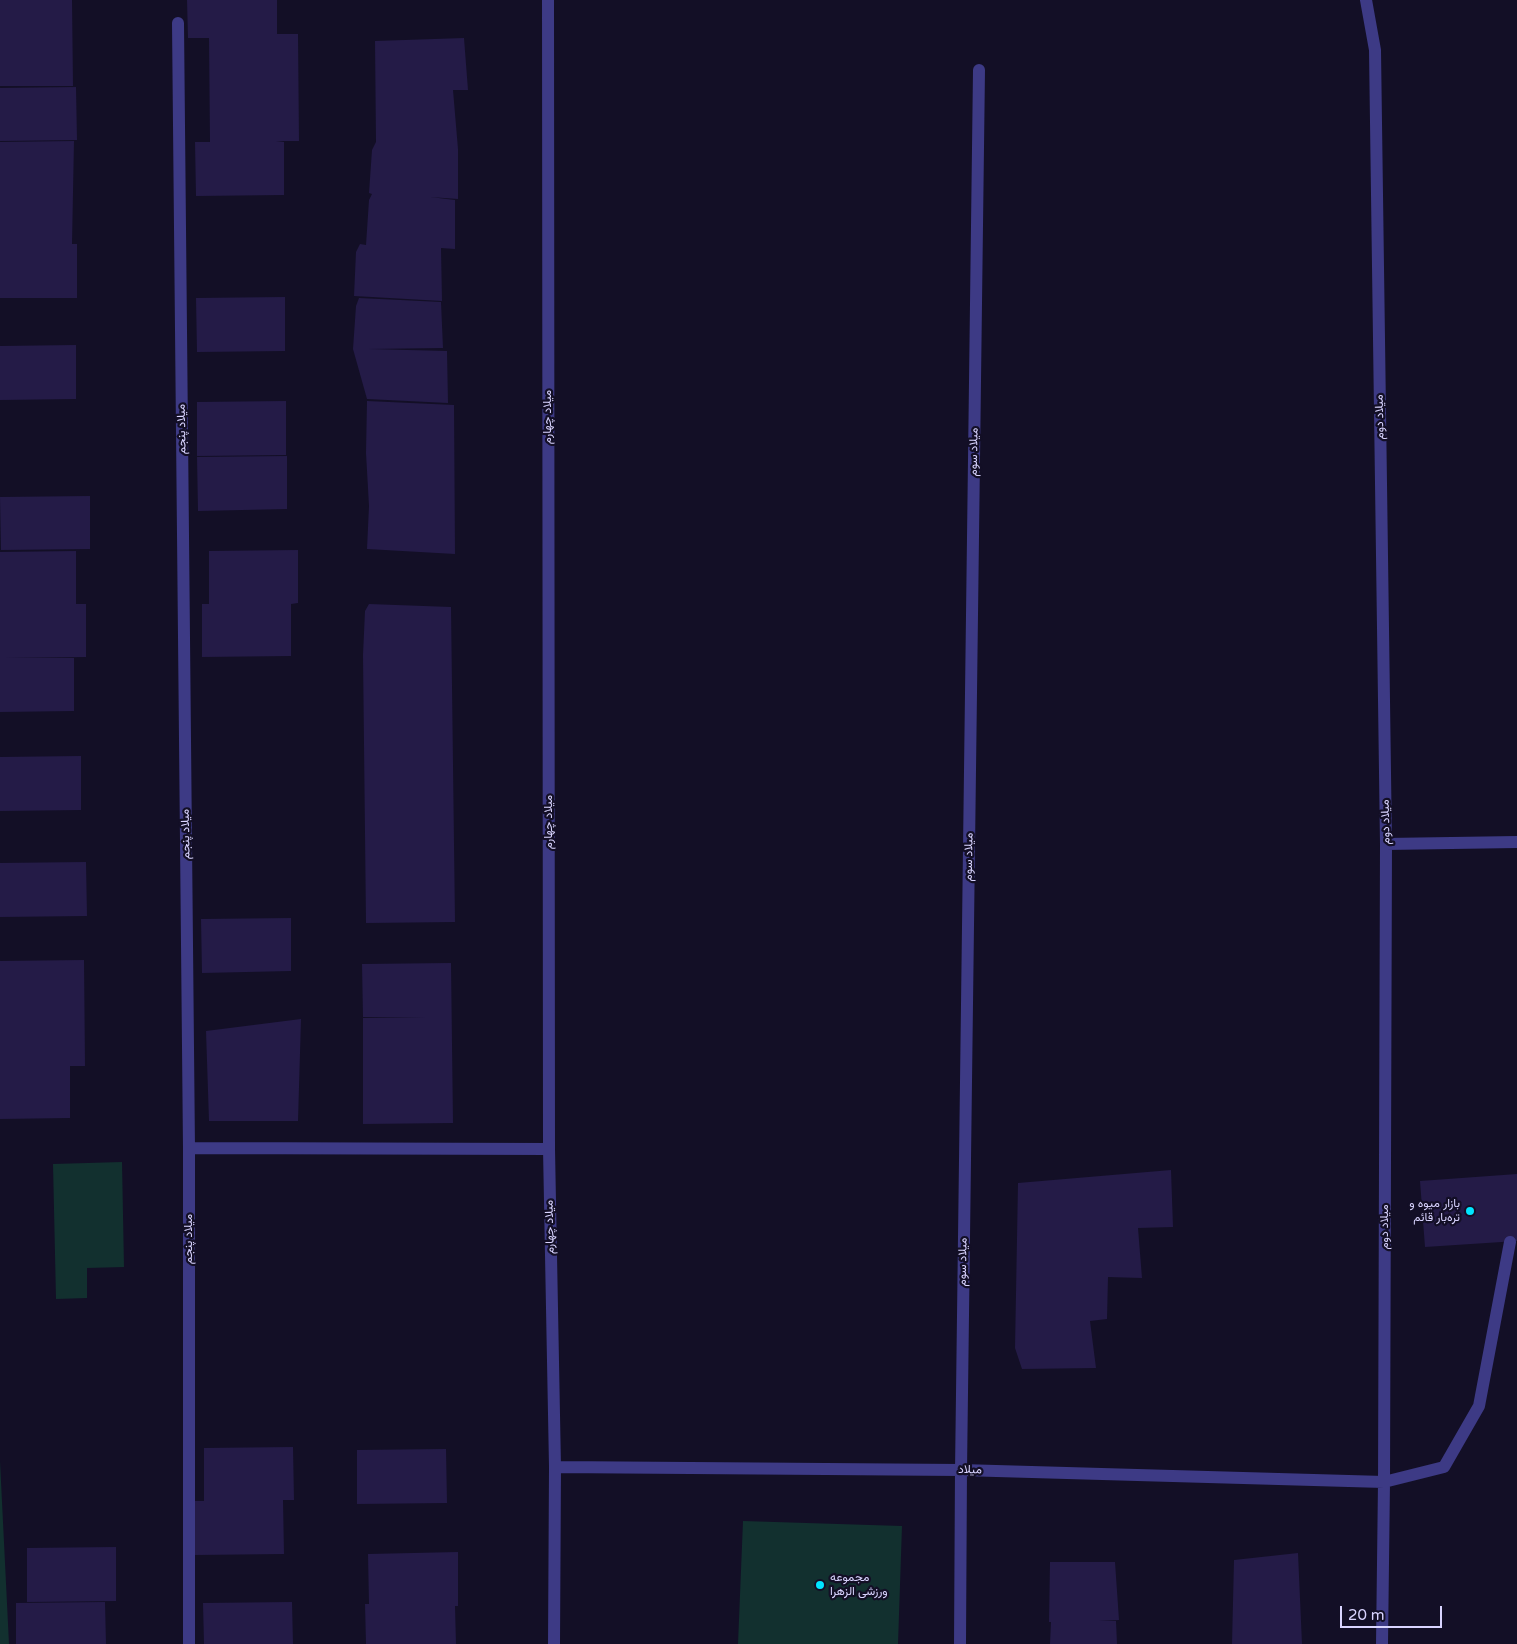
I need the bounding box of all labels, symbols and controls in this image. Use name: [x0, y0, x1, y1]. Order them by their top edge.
street label: میلاد چهارم: [541, 390, 555, 444]
street label: میلاد دوم: [1372, 394, 1388, 440]
street label: میلاد پنجم: [174, 404, 190, 454]
street label: میلاد سوم: [966, 427, 982, 477]
street label: میلاد چهارم: [542, 795, 556, 849]
street label: میلاد دوم: [1378, 799, 1394, 845]
street label: میلاد پنجم: [178, 809, 194, 859]
street label: میلاد سوم: [961, 832, 977, 882]
place label: بازار میوه و تره‌بار قائم: [1409, 1197, 1460, 1225]
street label: میلاد چهارم: [542, 1200, 558, 1254]
street label: میلاد دوم: [1378, 1204, 1392, 1250]
marker: بازار میوه و تره‌بار قائم: [1464, 1205, 1476, 1217]
street label: میلاد پنجم: [182, 1214, 196, 1264]
street label: میلاد سوم: [955, 1237, 971, 1287]
street label: میلاد: [958, 1463, 982, 1477]
place label: مجموعه ورزشی الزهرا: [830, 1571, 888, 1599]
marker: مجموعه ورزشی الزهرا: [814, 1579, 826, 1591]
scale bar: [1342, 1596, 1444, 1628]
text: 20 m: [1348, 1606, 1385, 1624]

